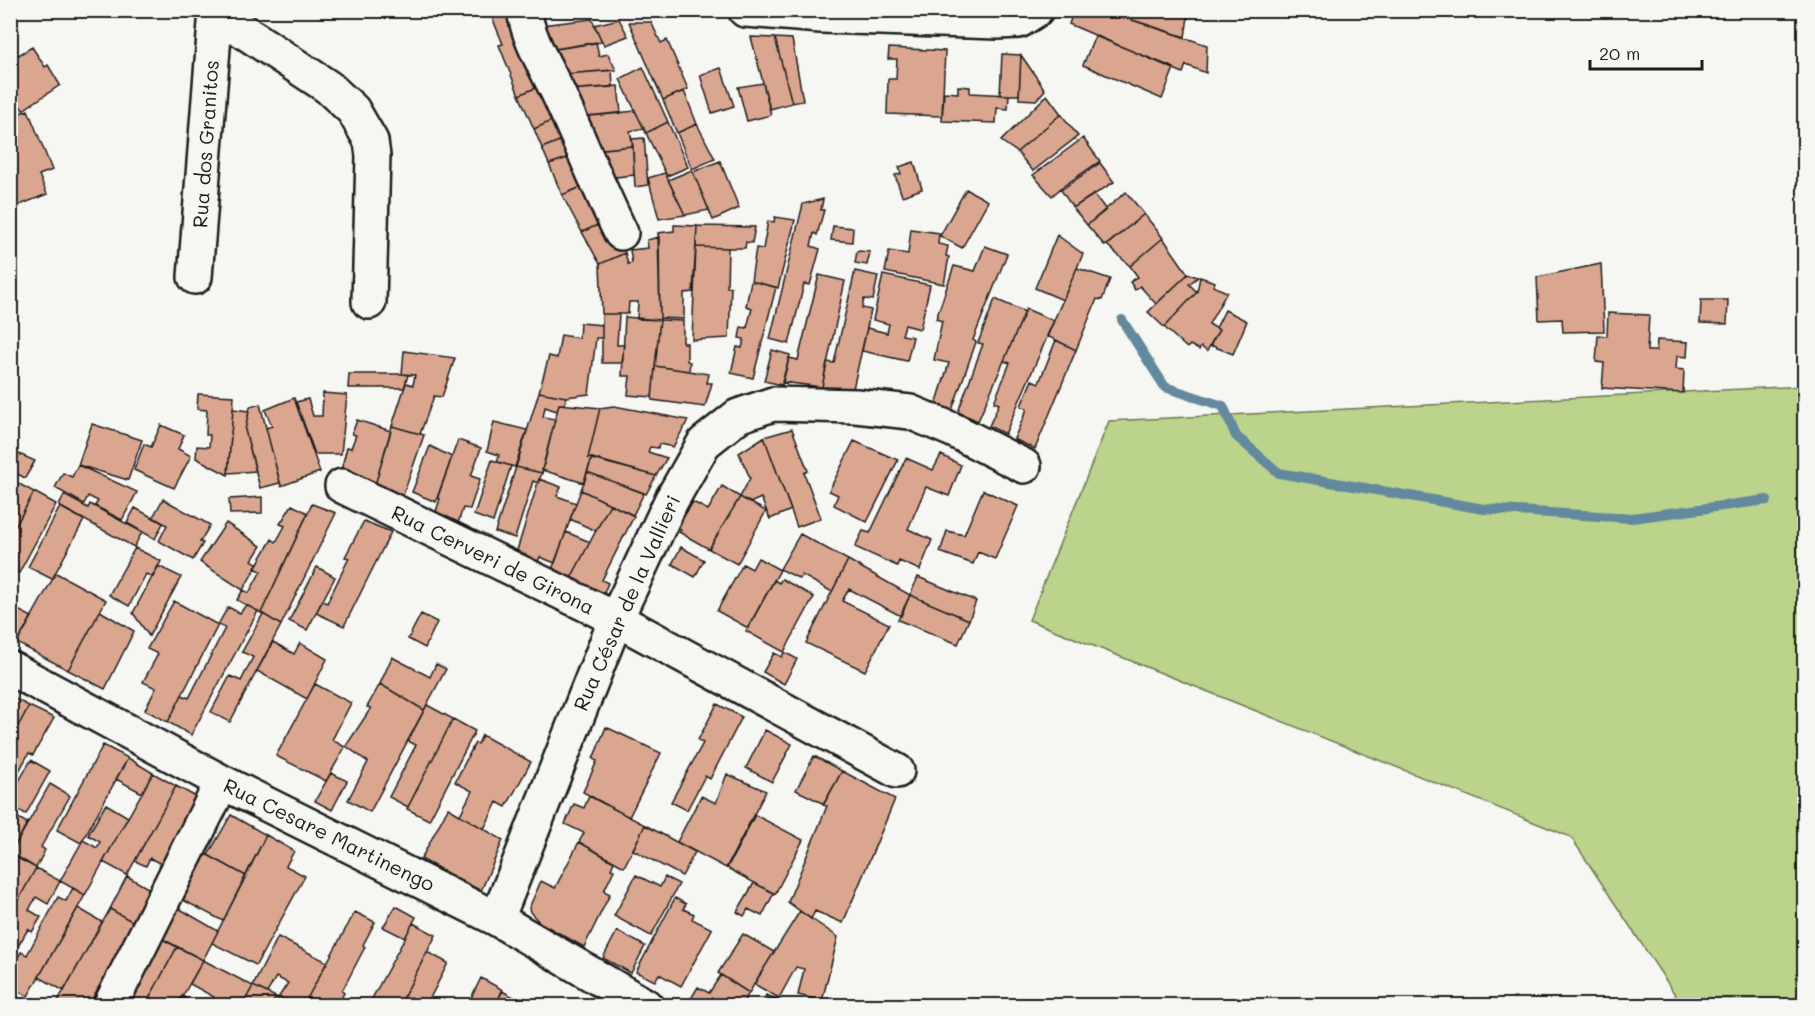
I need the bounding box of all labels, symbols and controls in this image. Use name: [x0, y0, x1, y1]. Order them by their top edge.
scale bar: [1590, 33, 1702, 71]
text: 20 m: [1599, 41, 1640, 65]
street label: Rua dos Granitos: [186, 59, 224, 229]
street label: Rua César de la Vallieri: [567, 491, 685, 715]
street label: Rua Cerveri de Girona: [388, 499, 599, 620]
street label: Rua Cesare Martinengo: [220, 772, 439, 897]

